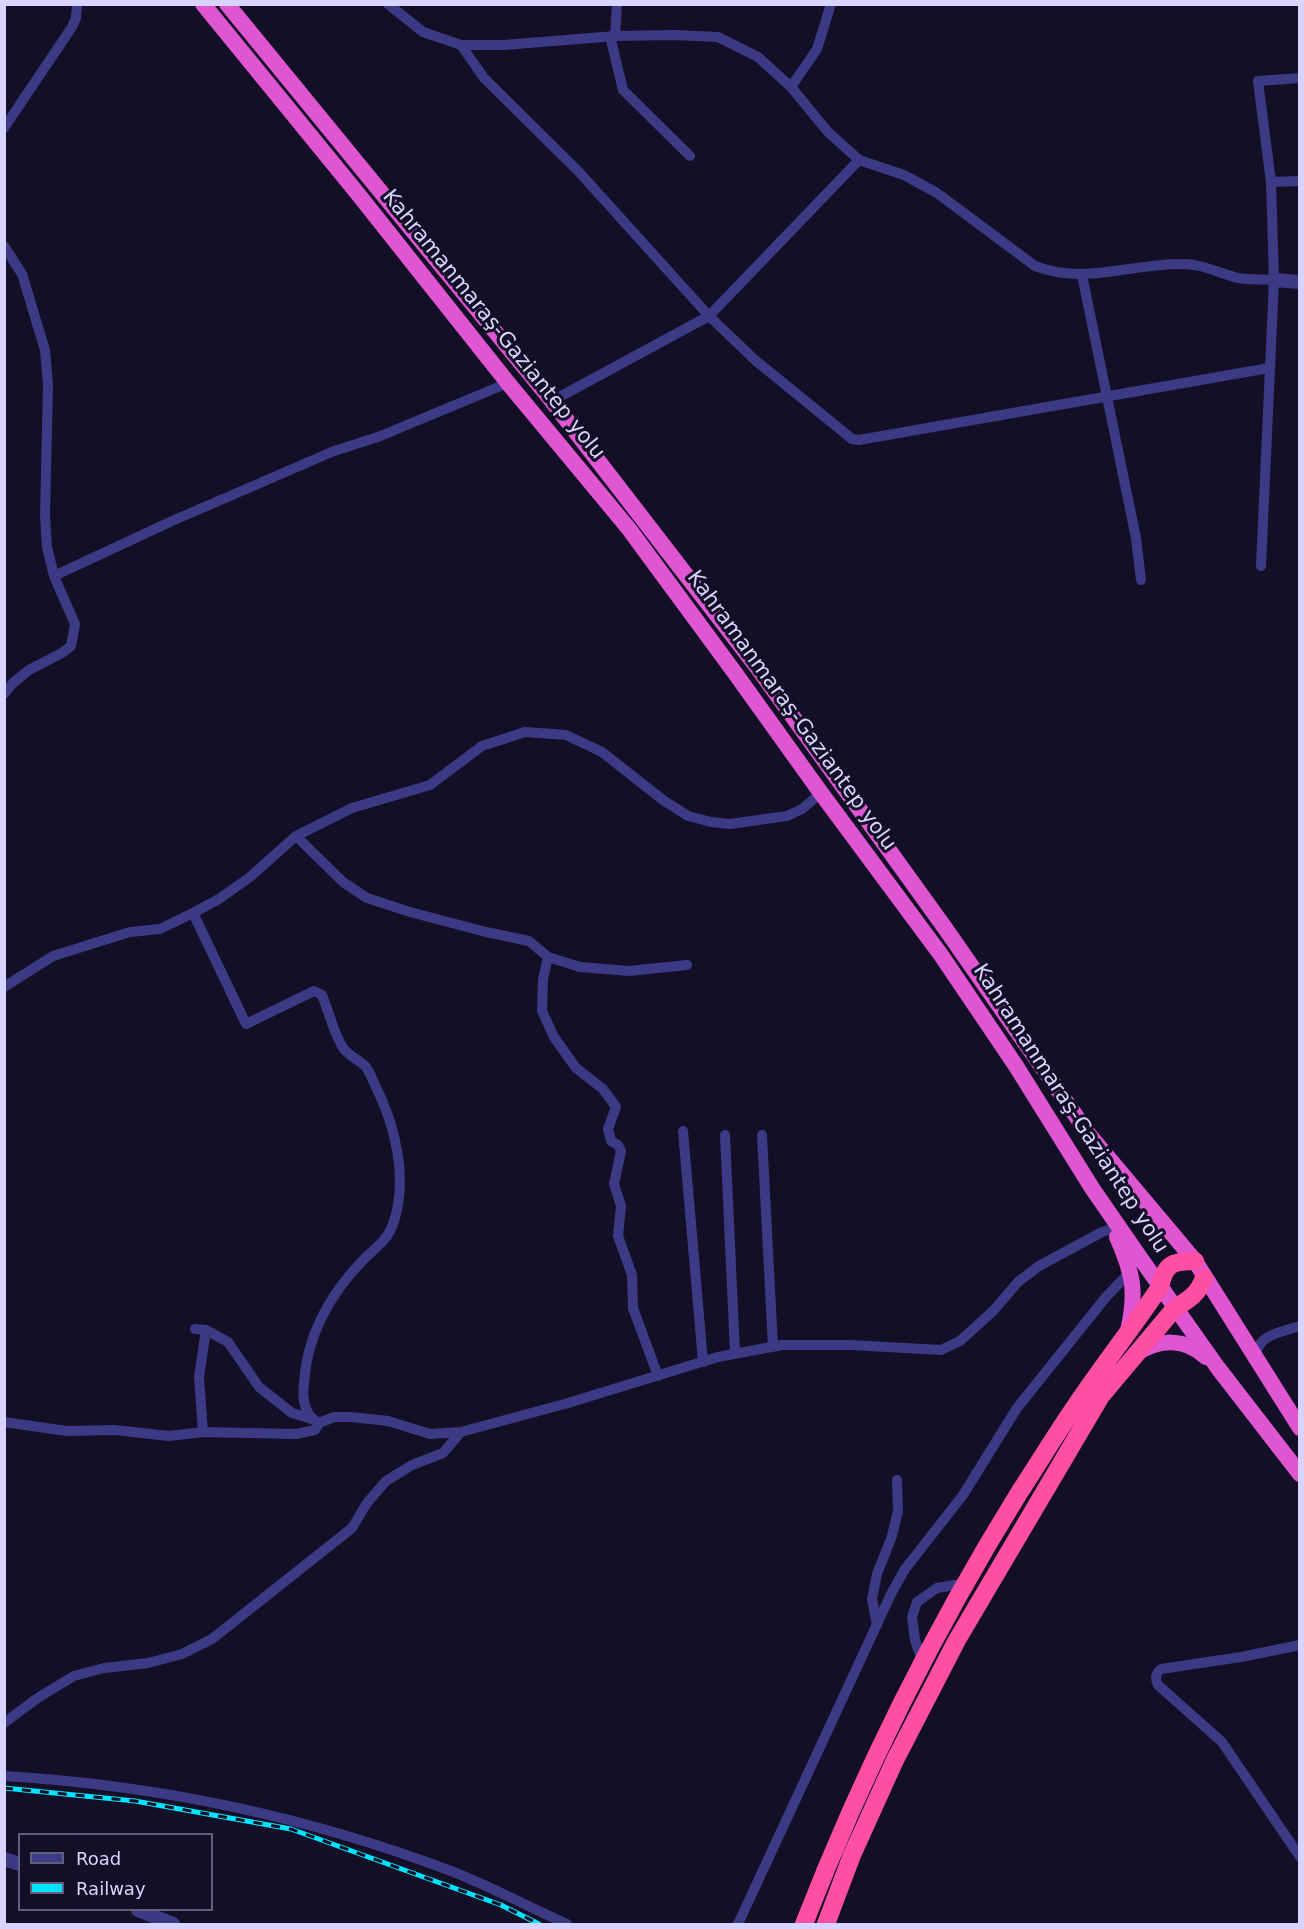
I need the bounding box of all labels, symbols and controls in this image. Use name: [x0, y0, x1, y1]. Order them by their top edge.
street label: Kahramanmaraş-Gaziantep yolu: [376, 185, 610, 465]
street label: Kahramanmaraş-Gaziantep yolu: [681, 566, 901, 856]
street label: Kahramanmaraş-Gaziantep yolu: [967, 960, 1173, 1258]
legend: [18, 1833, 213, 1911]
text: Road: [76, 1848, 121, 1869]
text: Railway: [76, 1878, 146, 1899]

